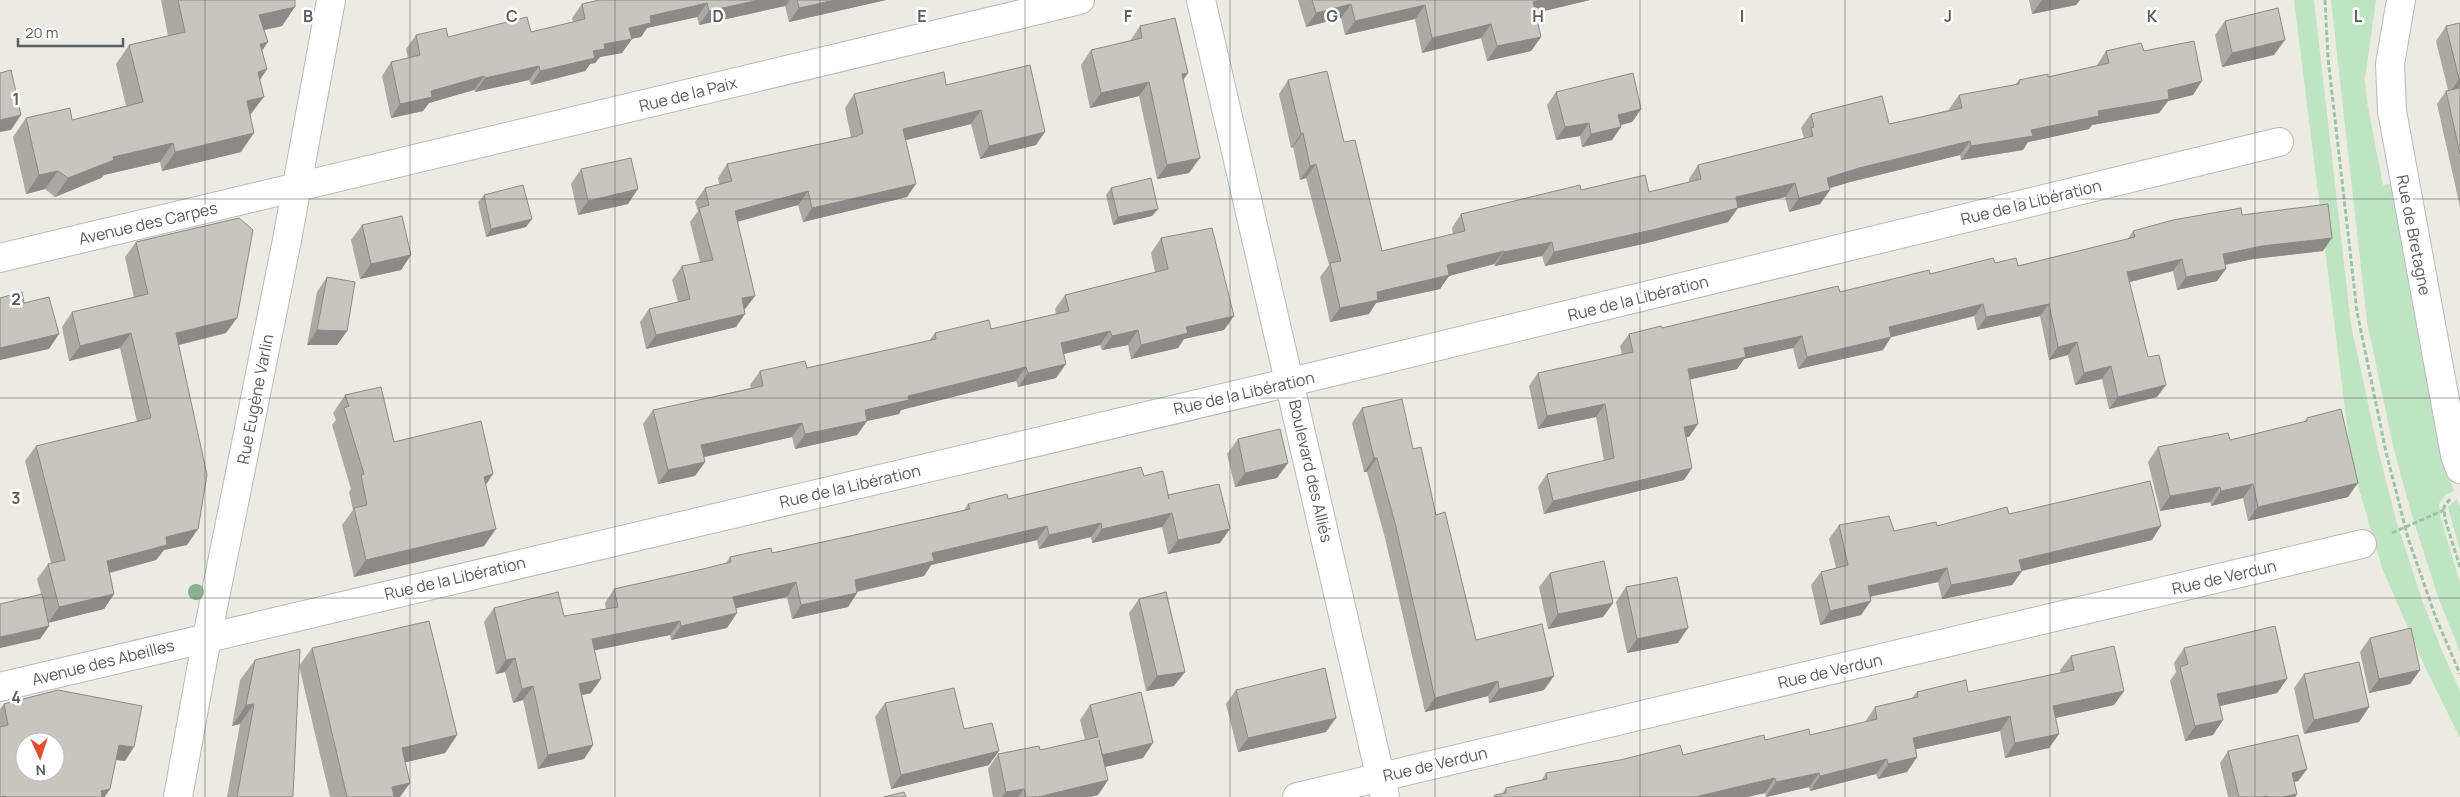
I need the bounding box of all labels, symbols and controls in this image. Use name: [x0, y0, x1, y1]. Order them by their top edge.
text: B: [303, 5, 313, 27]
text: C: [506, 5, 518, 27]
text: D: [712, 5, 724, 27]
text: E: [917, 5, 927, 27]
text: F: [1124, 5, 1133, 27]
text: G: [1326, 5, 1338, 27]
text: H: [1532, 5, 1544, 27]
text: I: [1740, 5, 1744, 27]
text: J: [1944, 5, 1952, 27]
text: K: [2147, 5, 2158, 27]
text: L: [2354, 5, 2363, 27]
scale bar: [18, 15, 122, 47]
text: 20 m: [25, 22, 58, 43]
street label: Rue de la Paix: [637, 71, 740, 117]
text: 1: [12, 88, 20, 110]
street label: Rue de Bretagne: [2392, 173, 2436, 297]
street label: Rue de la Libération: [1958, 174, 2104, 230]
street label: Avenue des Carpes: [76, 196, 220, 250]
street label: Rue de la Libération: [1565, 270, 1711, 326]
text: 2: [11, 288, 21, 310]
street label: Rue Eugène Varlin: [232, 332, 278, 466]
street label: Rue de la Libération: [1171, 366, 1317, 420]
street label: Boulevard des Alliés: [1284, 397, 1338, 545]
street label: Rue de la Libération: [777, 459, 923, 513]
text: 3: [11, 487, 21, 509]
street label: Rue de la Libération: [382, 551, 528, 605]
street label: Rue de Verdun: [2170, 554, 2278, 600]
street label: Avenue des Abeilles: [29, 634, 177, 690]
street label: Rue de Verdun: [1776, 648, 1884, 694]
text: 4: [11, 686, 21, 708]
north arrow: [15, 732, 65, 782]
street label: Rue de Verdun: [1381, 741, 1489, 787]
text: N: [35, 761, 46, 780]

